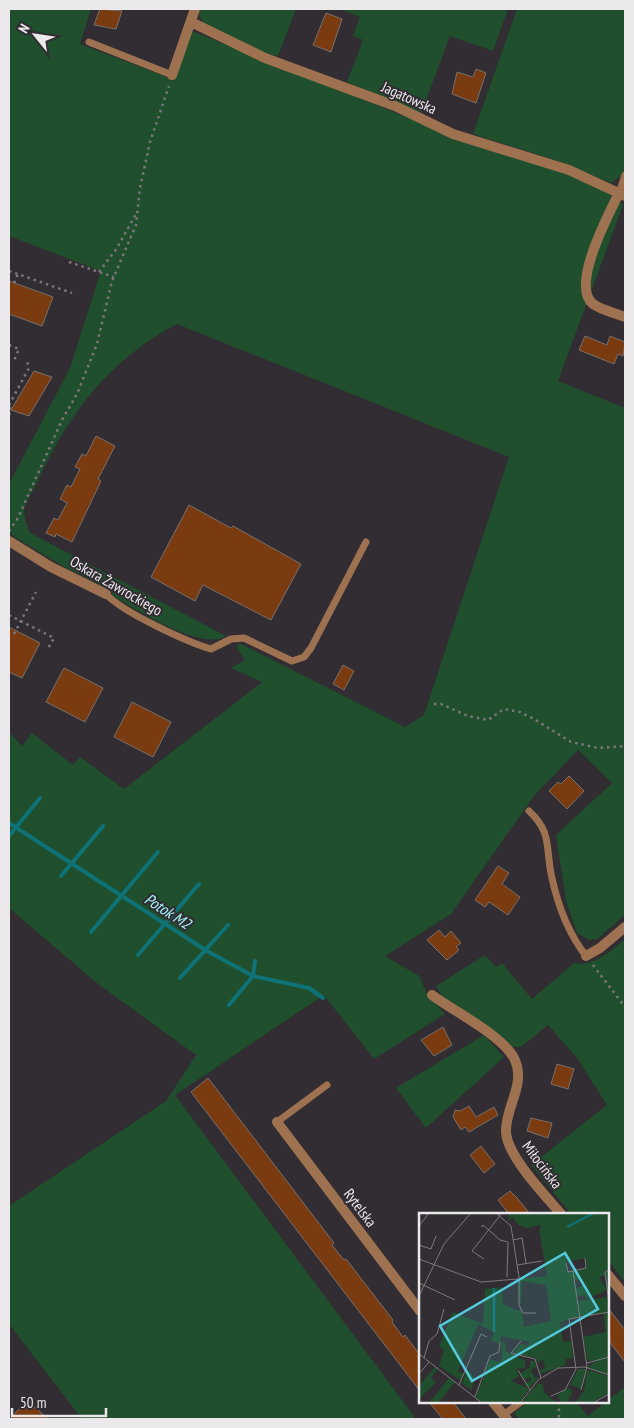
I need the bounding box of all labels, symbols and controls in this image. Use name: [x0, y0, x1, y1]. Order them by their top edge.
north arrow: [10, 10, 60, 60]
text: N: [14, 21, 33, 36]
street label: Jagatowska: [378, 77, 440, 118]
street label: Oskara Żawrockiego: [67, 551, 166, 620]
water label: Potok M2: [141, 889, 197, 934]
street label: Miłocińska: [518, 1137, 566, 1192]
street label: Rytelska: [340, 1185, 381, 1231]
inset map: [419, 1213, 609, 1403]
scale bar: [12, 1386, 106, 1418]
text: 50 m: [20, 1393, 46, 1412]

